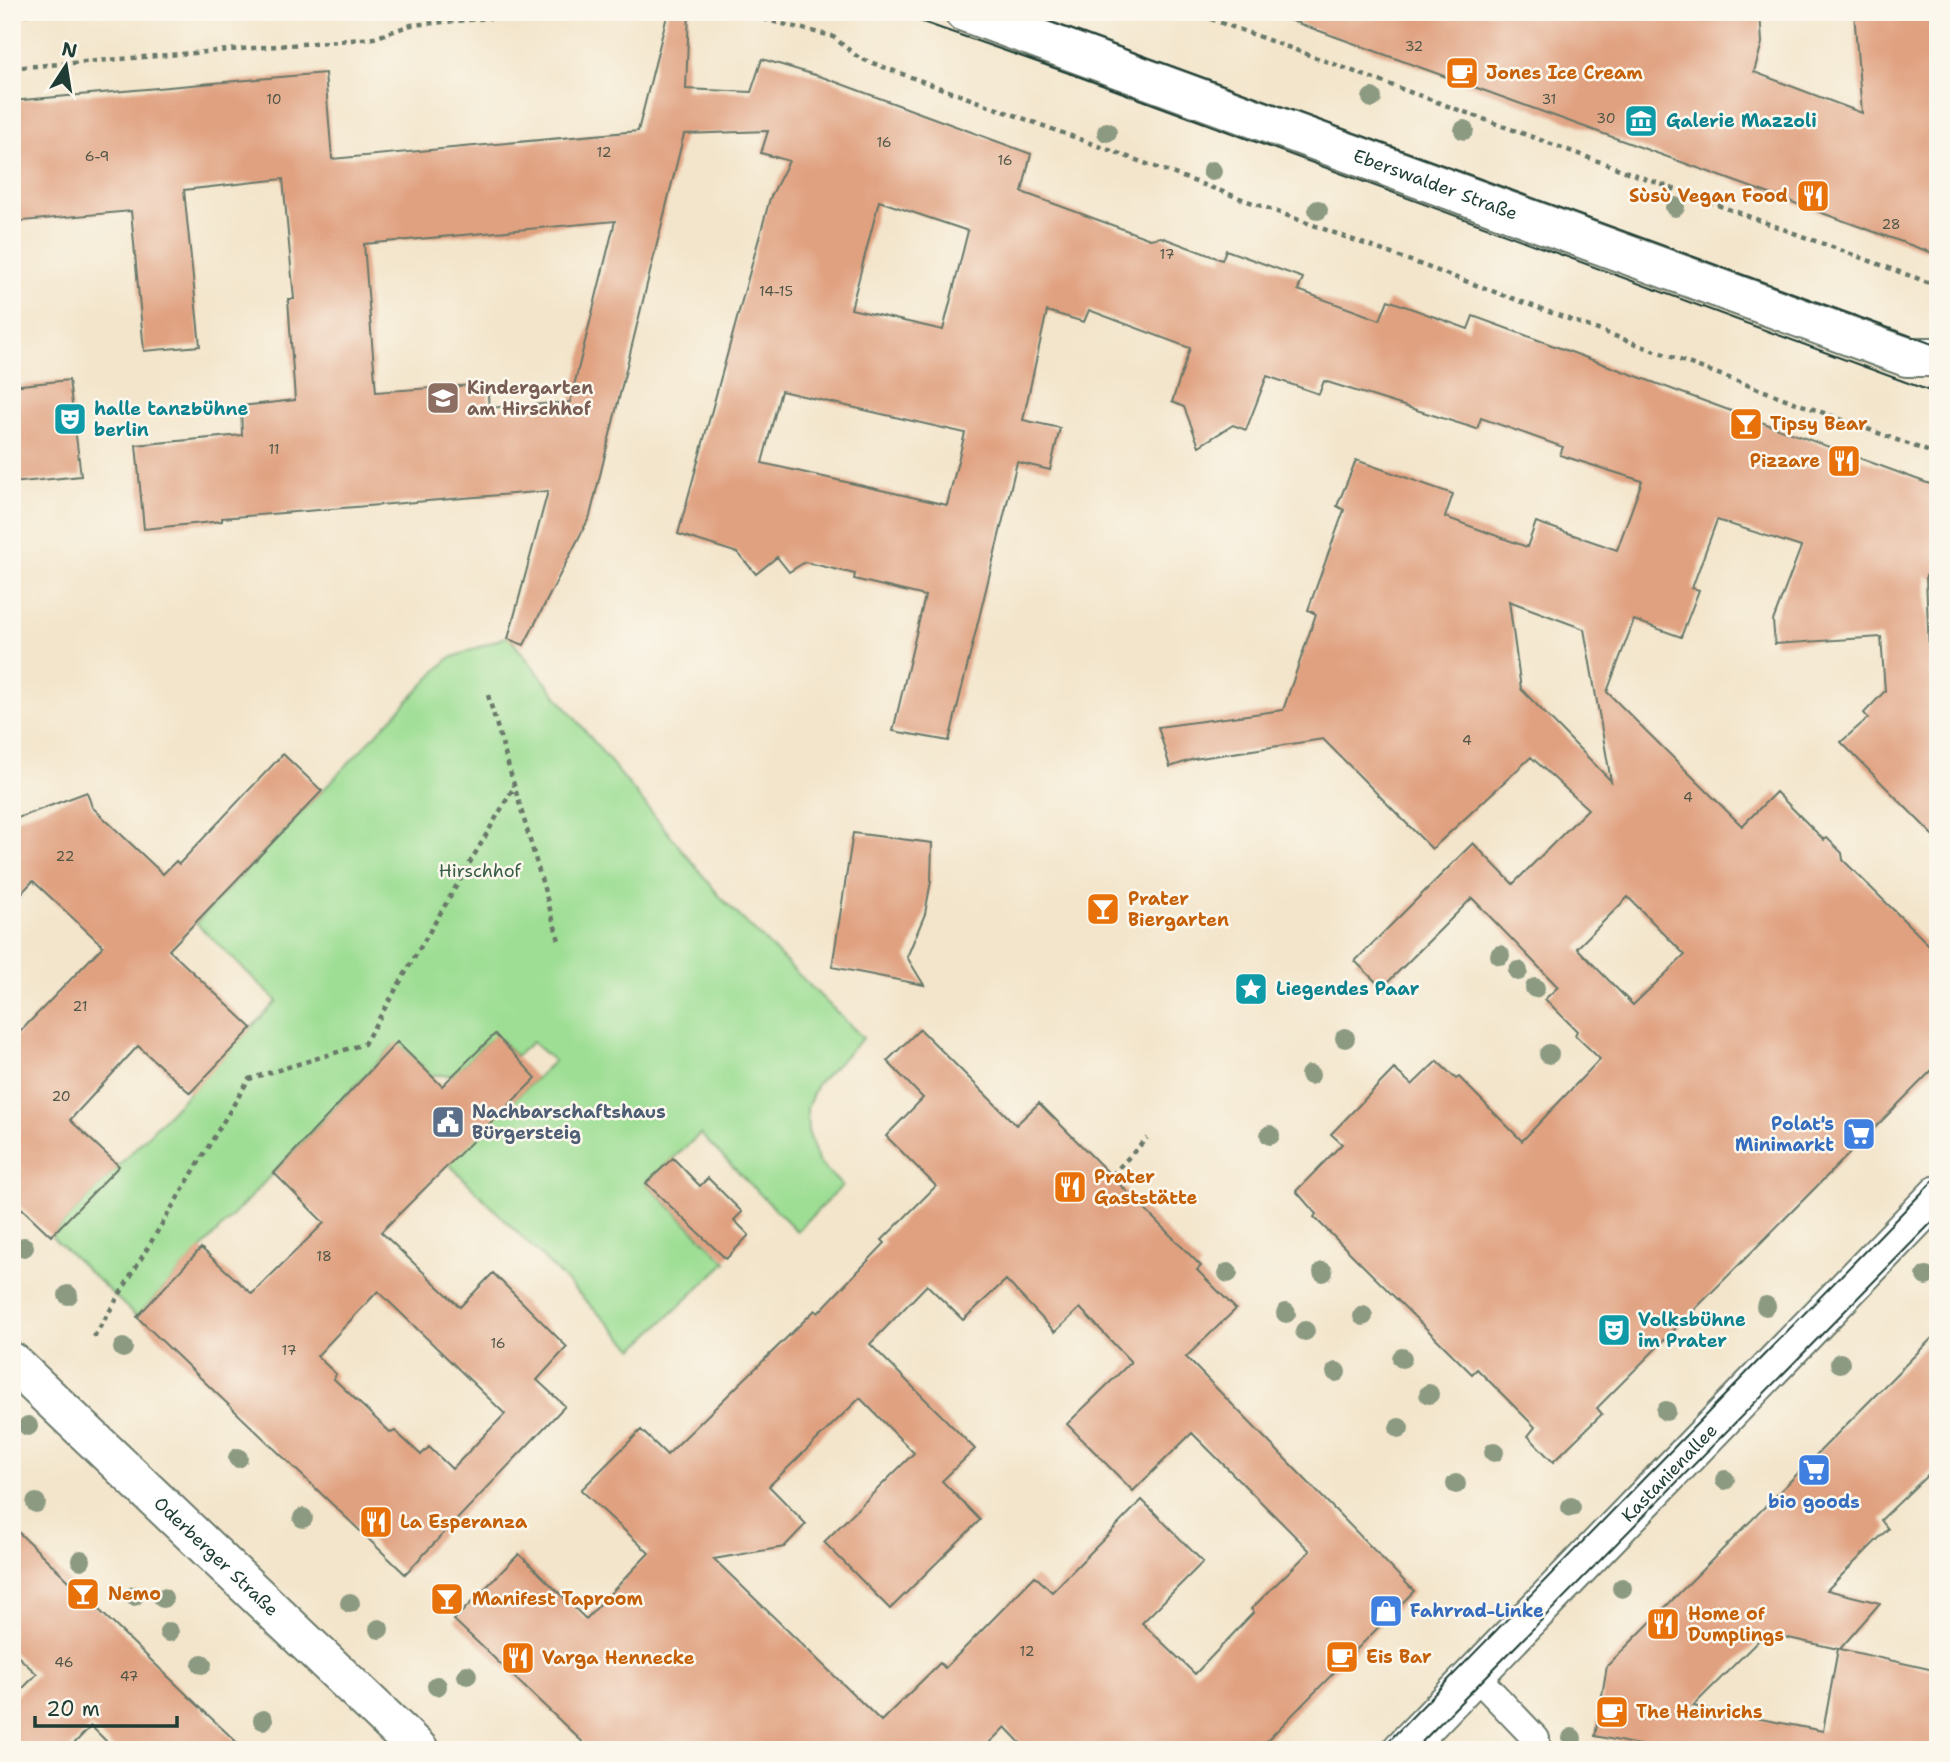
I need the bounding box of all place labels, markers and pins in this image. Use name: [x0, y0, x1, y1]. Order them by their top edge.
cafe icon: Jones Ice Cream: [1443, 54, 1481, 92]
place label: Jones Ice Cream: [1486, 61, 1643, 85]
museum icon: Galerie Mazzoli: [1622, 102, 1660, 140]
place label: Galerie Mazzoli: [1666, 109, 1817, 133]
restaurant icon: Sùsù Vegan Food: [1794, 177, 1832, 215]
place label: Sùsù Vegan Food: [1629, 184, 1788, 208]
place label: Kindergarten am Hirschhof: [467, 376, 593, 421]
school or university icon: Kindergarten am Hirschhof: [424, 379, 462, 417]
place label: halle tanzbühne berlin: [94, 397, 249, 442]
theatre icon: halle tanzbühne berlin: [51, 400, 89, 438]
bar icon: Tipsy Bear: [1727, 405, 1765, 443]
place label: Tipsy Bear: [1770, 412, 1868, 436]
restaurant icon: Pizzare: [1825, 442, 1863, 480]
place label: Pizzare: [1750, 449, 1820, 473]
place label: Prater Biergarten: [1128, 887, 1229, 932]
bar icon: Prater Biergarten: [1084, 890, 1122, 928]
place icon: Liegendes Paar: [1232, 970, 1270, 1008]
place label: Liegendes Paar: [1276, 977, 1420, 1001]
place label: Nachbarschaftshaus Bürgersteig: [472, 1100, 666, 1145]
public building icon: Nachbarschaftshaus Bürgersteig: [429, 1103, 467, 1141]
place label: Polat's Minimarkt: [1735, 1112, 1834, 1157]
supermarket icon: Polat's Minimarkt: [1840, 1115, 1878, 1153]
place label: Prater Gaststätte: [1094, 1165, 1198, 1210]
restaurant icon: Prater Gaststätte: [1051, 1168, 1089, 1206]
place label: Volksbühne im Prater: [1638, 1308, 1746, 1353]
theatre icon: Volksbühne im Prater: [1595, 1311, 1633, 1349]
supermarket icon: bio goods: [1795, 1451, 1833, 1489]
place label: bio goods: [1768, 1490, 1860, 1514]
restaurant icon: La Esperanza: [357, 1503, 395, 1541]
place label: La Esperanza: [400, 1510, 528, 1534]
bar icon: Nemo: [64, 1575, 102, 1613]
bar icon: Manifest Taproom: [428, 1580, 466, 1618]
place label: Nemo: [108, 1582, 161, 1606]
place label: Manifest Taproom: [472, 1587, 644, 1611]
shop icon: Fahrrad-Linke: [1367, 1592, 1405, 1630]
place label: Fahrrad-Linke: [1410, 1599, 1544, 1623]
place label: Home of Dumplings: [1688, 1602, 1784, 1647]
restaurant icon: Home of Dumplings: [1644, 1605, 1682, 1643]
cafe icon: Eis Bar: [1323, 1638, 1361, 1676]
restaurant icon: Varga Hennecke: [499, 1639, 537, 1677]
place label: Eis Bar: [1366, 1645, 1432, 1669]
place label: Varga Hennecke: [542, 1646, 695, 1670]
cafe icon: The Heinrichs: [1593, 1693, 1631, 1731]
place label: The Heinrichs: [1636, 1700, 1762, 1724]

